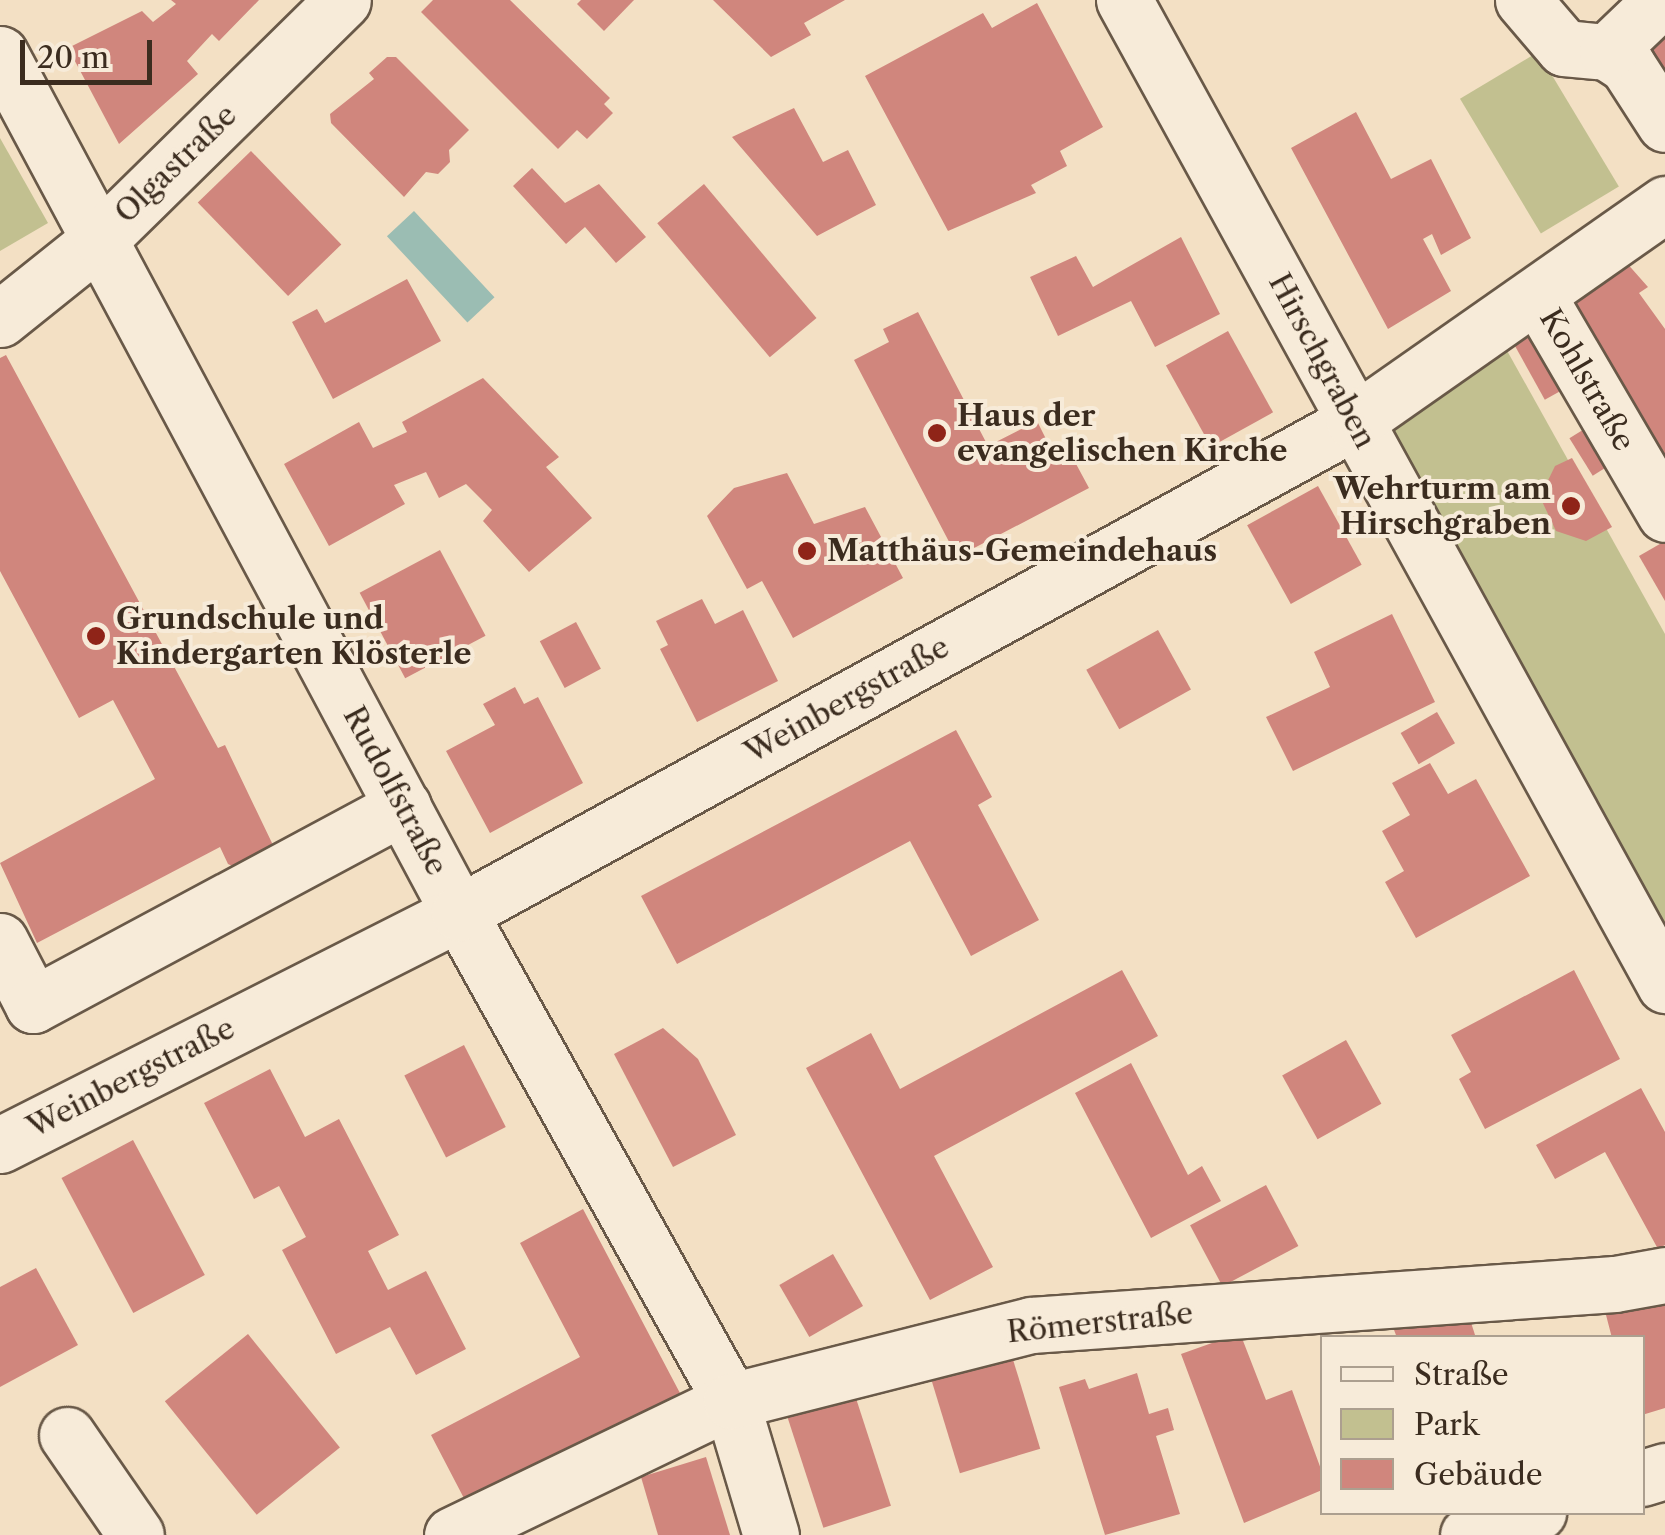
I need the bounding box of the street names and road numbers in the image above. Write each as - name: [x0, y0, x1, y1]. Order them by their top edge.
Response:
- street label: Olgastraße: [108, 97, 244, 231]
- street label: Hirschgraben: [1261, 267, 1383, 455]
- street label: Kohlstraße: [1532, 303, 1642, 457]
- street label: Weinbergstraße: [739, 629, 955, 771]
- street label: Rudolfstraße: [335, 700, 455, 882]
- street label: Weinbergstraße: [21, 1010, 241, 1146]
- street label: Römerstraße: [1005, 1295, 1195, 1351]

